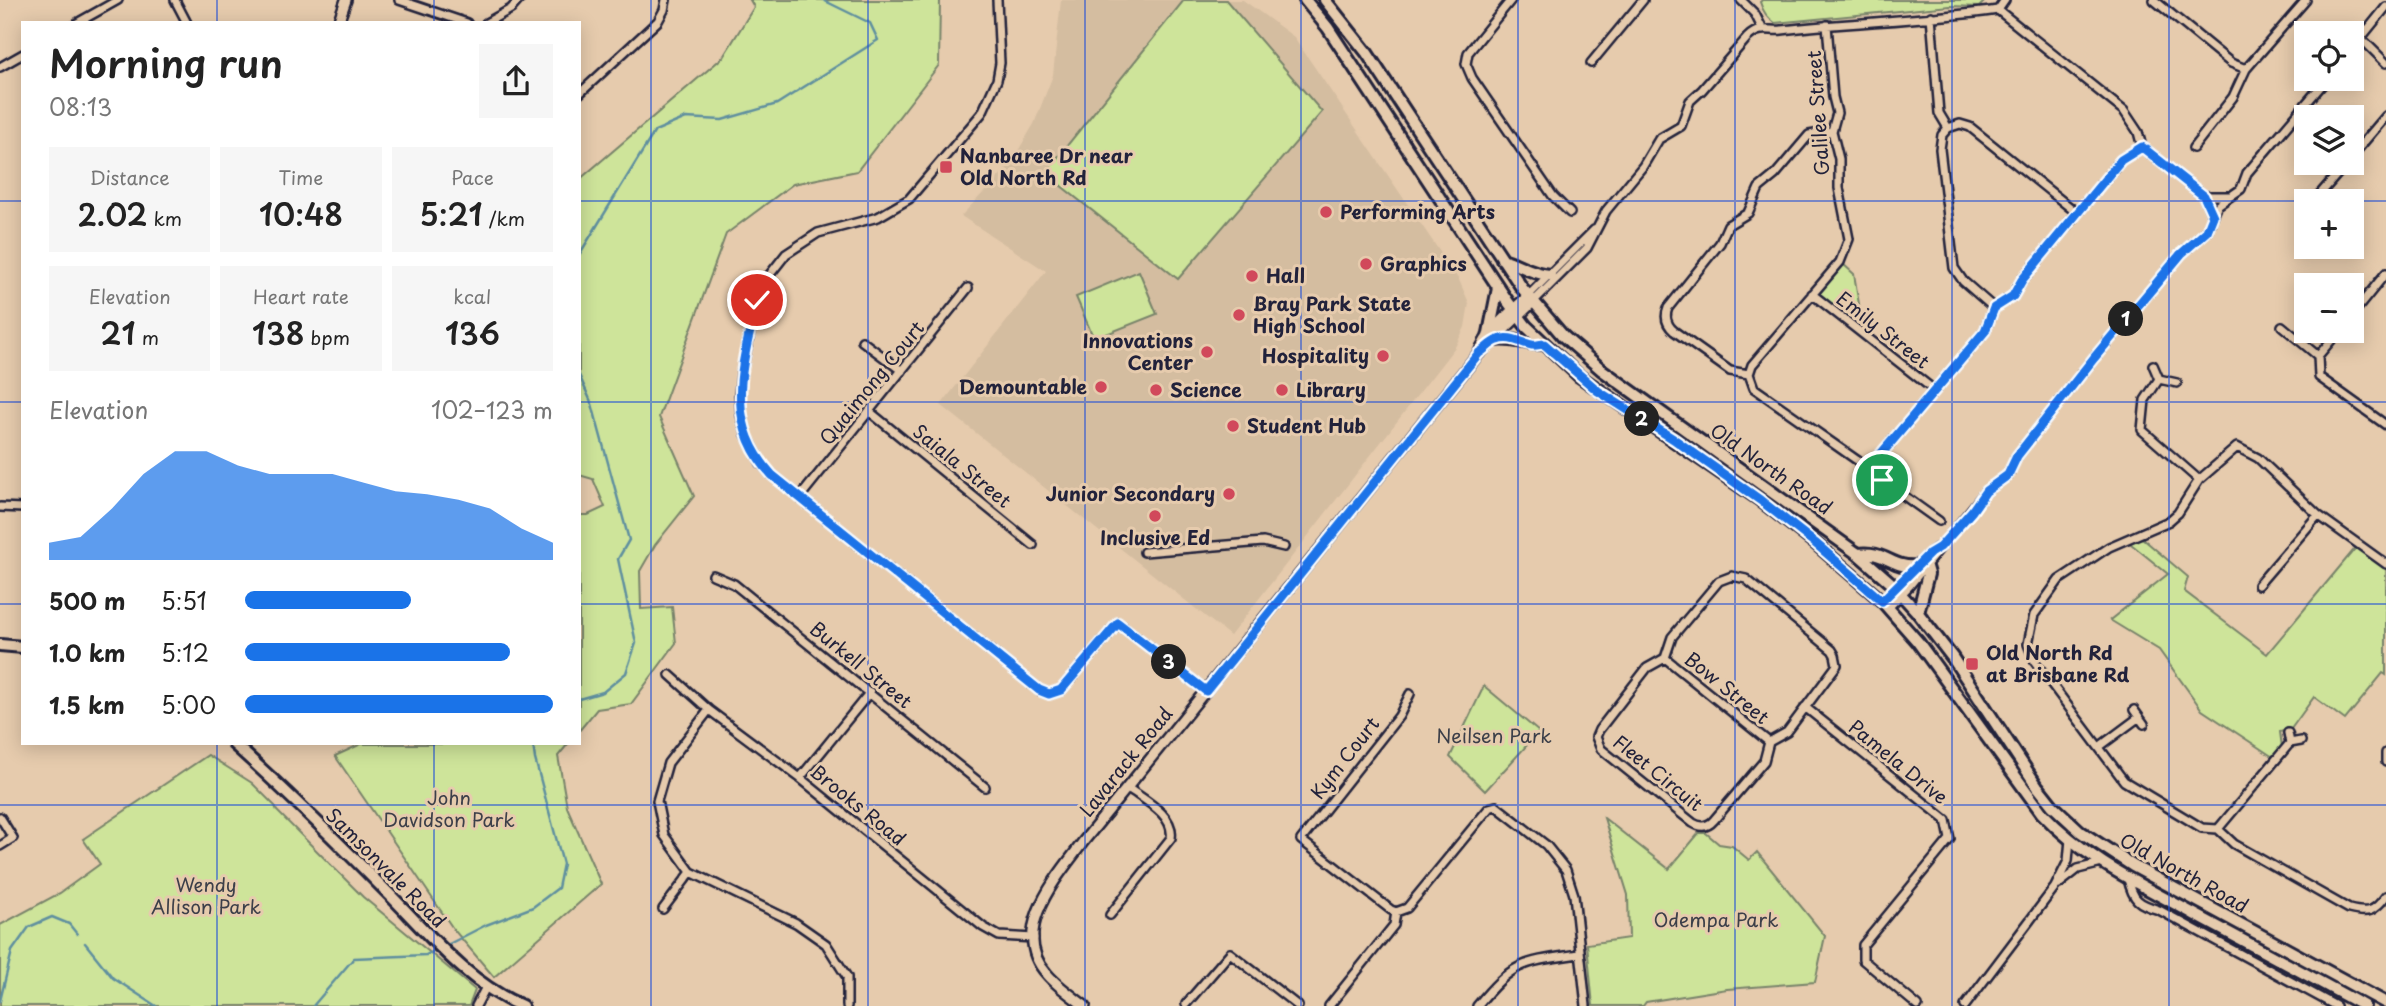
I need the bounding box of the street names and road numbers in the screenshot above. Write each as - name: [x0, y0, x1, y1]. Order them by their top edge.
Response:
- street label: Galilee Street: [1799, 49, 1835, 177]
- street label: Emily Street: [1831, 284, 1936, 375]
- street label: Quaimong Court: [812, 314, 930, 450]
- street label: Old North Road: [1705, 416, 1838, 521]
- street label: Saiala Street: [907, 417, 1018, 514]
- street label: Burkell Street: [805, 614, 919, 714]
- street label: Bow Street: [1679, 644, 1776, 730]
- street label: Lavarack Road: [1072, 700, 1178, 822]
- street label: Kym Court: [1303, 710, 1385, 804]
- street label: Pamela Drive: [1843, 712, 1954, 810]
- street label: Fleet Circuit: [1608, 727, 1710, 817]
- street label: Brooks Road: [805, 757, 912, 852]
- street label: Samsonvale Road: [320, 801, 453, 934]
- street label: Old North Road: [2115, 825, 2254, 919]

